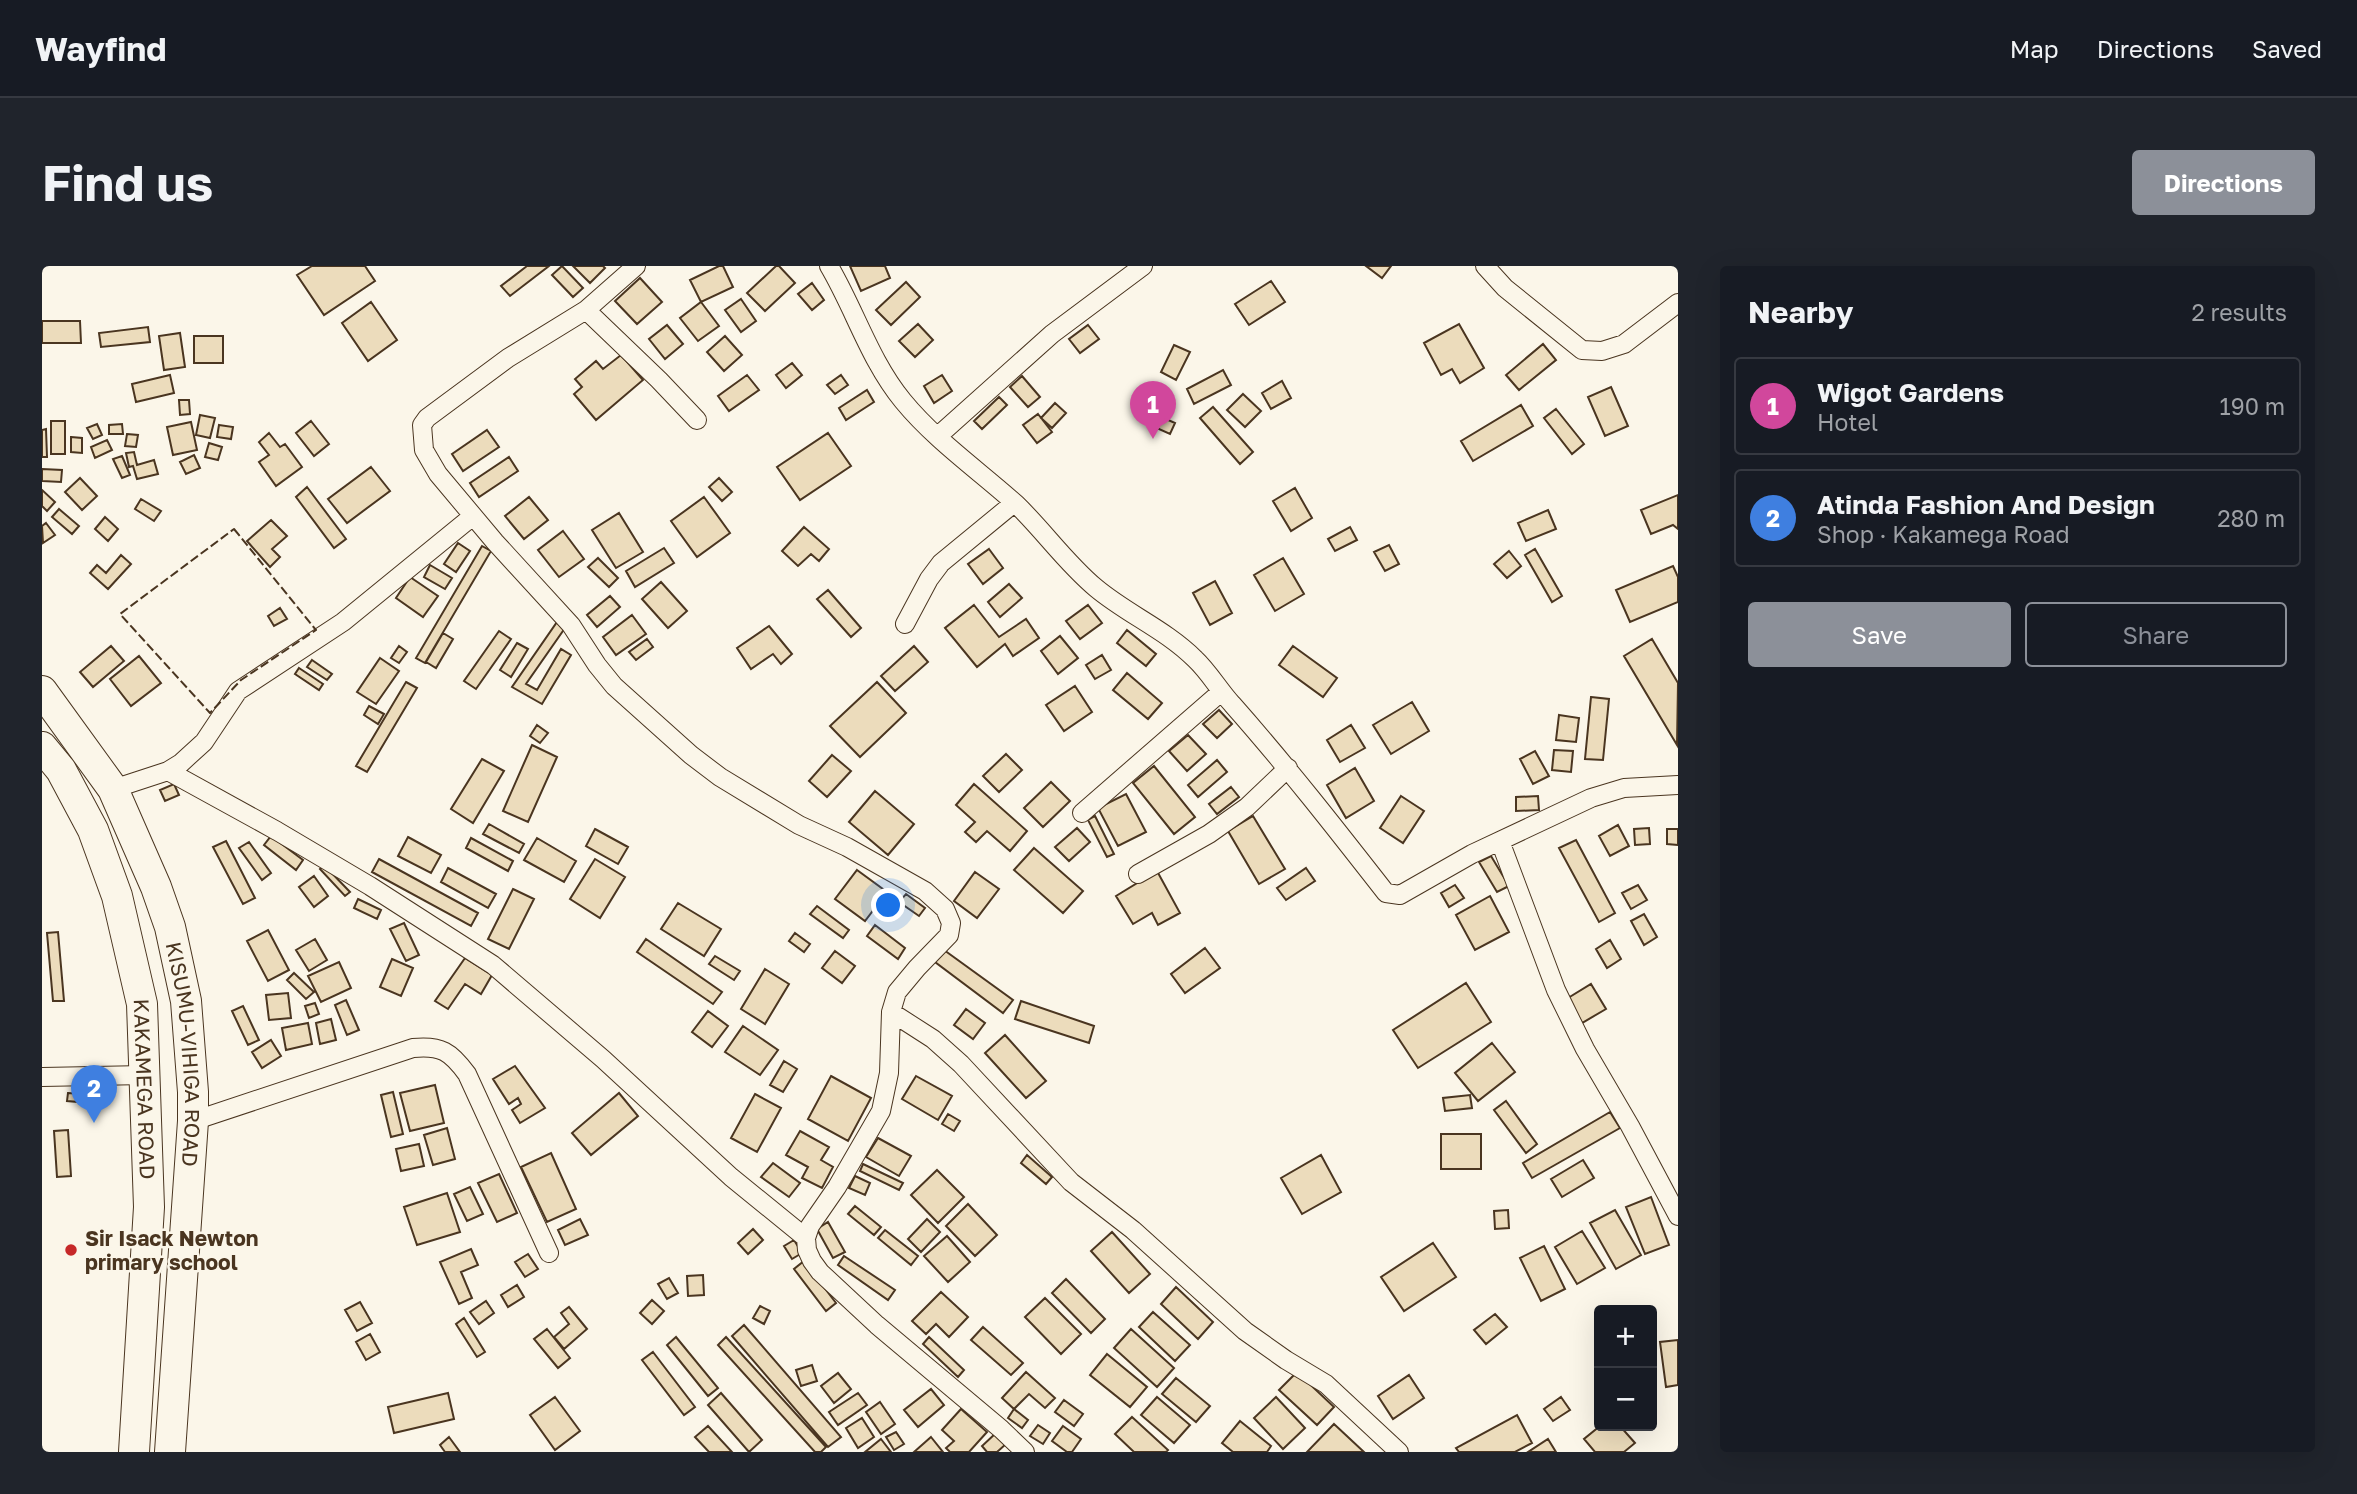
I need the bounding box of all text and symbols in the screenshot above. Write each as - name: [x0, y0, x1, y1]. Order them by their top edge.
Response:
- text: Wayfind: [35, 29, 166, 68]
- text: Map: [2010, 34, 2059, 63]
- text: Directions: [2097, 34, 2214, 63]
- text: Saved: [2252, 34, 2322, 63]
- button: Directions: [2132, 150, 2315, 215]
- text: Find us: [42, 153, 213, 212]
- text: Nearby: [1748, 294, 1853, 330]
- text: 2 results: [2191, 298, 2287, 326]
- text: Wigot Gardens: [1817, 377, 2004, 408]
- pin: 1: [1130, 381, 1176, 439]
- text: 1: [1767, 392, 1779, 420]
- text: 190 m: [2220, 392, 2285, 420]
- text: Hotel: [1817, 408, 1878, 436]
- text: Atinda Fashion And Design: [1817, 489, 2155, 520]
- text: 2: [1766, 504, 1780, 532]
- text: 280 m: [2217, 504, 2285, 532]
- text: Shop · Kakamega Road: [1817, 520, 2070, 548]
- button: Save: [1748, 602, 2011, 667]
- button: Share: [2025, 602, 2287, 667]
- your location: [871, 888, 905, 922]
- street label: KISUMU-VIHIGA ROAD: [161, 939, 206, 1168]
- street label: KAKAMEGA ROAD: [129, 998, 161, 1180]
- pin: 2: [71, 1065, 117, 1123]
- place label: Sir Isack Newton primary school: [85, 1225, 259, 1275]
- marker: Sir Isack Newton primary school: [63, 1242, 79, 1258]
- map controls: [1594, 1305, 1657, 1431]
- button: +: [1594, 1305, 1657, 1368]
- button: −: [1594, 1368, 1657, 1431]

